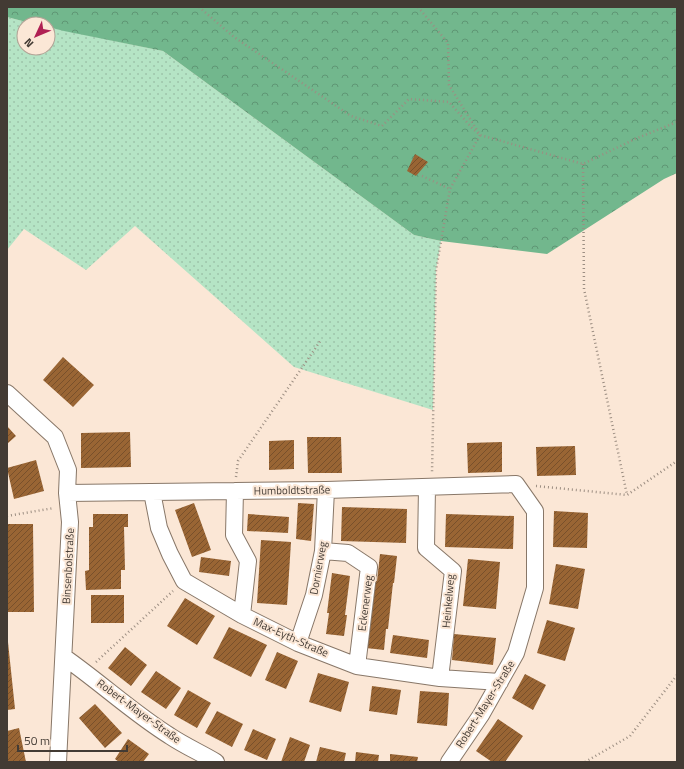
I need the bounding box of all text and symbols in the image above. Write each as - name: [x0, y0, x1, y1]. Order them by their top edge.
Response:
- north arrow: [16, 16, 56, 56]
- text: N: [20, 35, 37, 51]
- street label: Humboldtstraße: [254, 481, 331, 499]
- street label: Binsenbolstraße: [58, 527, 78, 604]
- street label: Dornierweg: [305, 540, 331, 596]
- street label: Heinkelweg: [438, 573, 458, 629]
- street label: Eckenerweg: [354, 574, 376, 632]
- street label: Max-Eyth-Straße: [251, 613, 332, 661]
- street label: Robert-Mayer-Straße: [452, 657, 519, 751]
- street label: Robert-Mayer-Straße: [94, 675, 185, 747]
- scale bar: [18, 727, 127, 753]
- text: 50 m: [24, 731, 50, 750]

